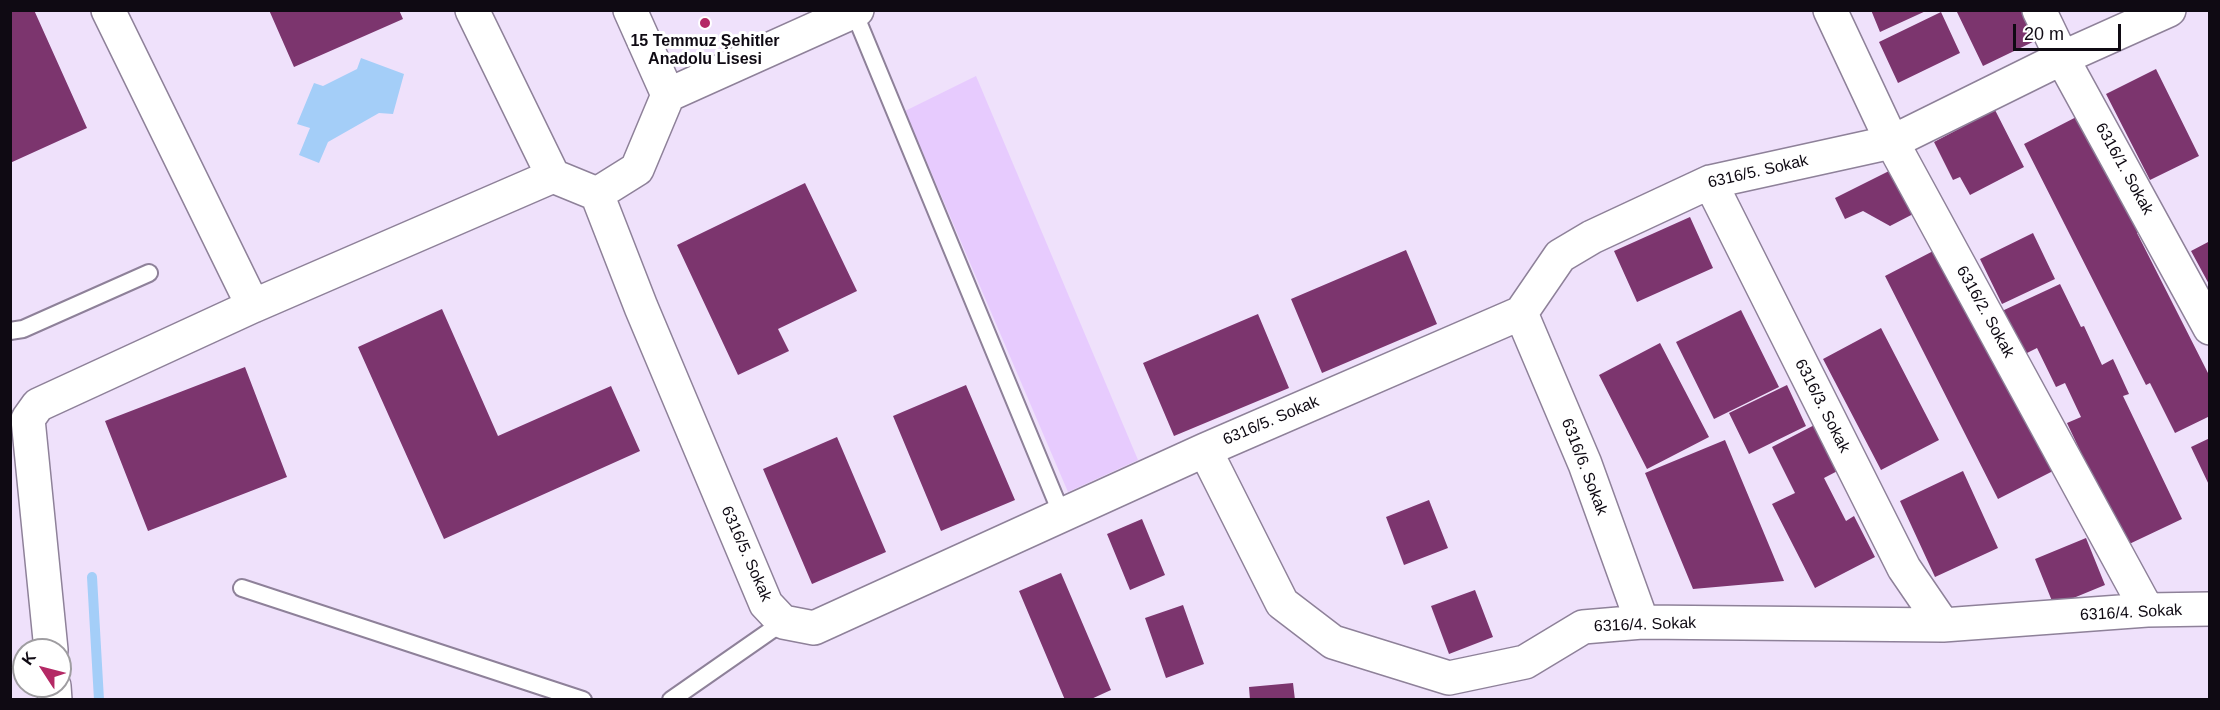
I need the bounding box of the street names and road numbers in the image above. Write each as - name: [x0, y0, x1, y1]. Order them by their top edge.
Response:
- street label: 6316/1. Sokak: [2091, 120, 2157, 218]
- street label: 6316/5. Sokak: [1706, 151, 1810, 193]
- street label: 6316/2. Sokak: [1952, 263, 2018, 361]
- street label: 6316/3. Sokak: [1790, 356, 1854, 456]
- street label: 6316/5. Sokak: [1220, 392, 1322, 450]
- street label: 6316/6. Sokak: [1557, 416, 1611, 518]
- street label: 6316/5. Sokak: [716, 503, 776, 605]
- street label: 6316/4. Sokak: [2079, 601, 2183, 625]
- street label: 6316/4. Sokak: [1594, 614, 1696, 636]

